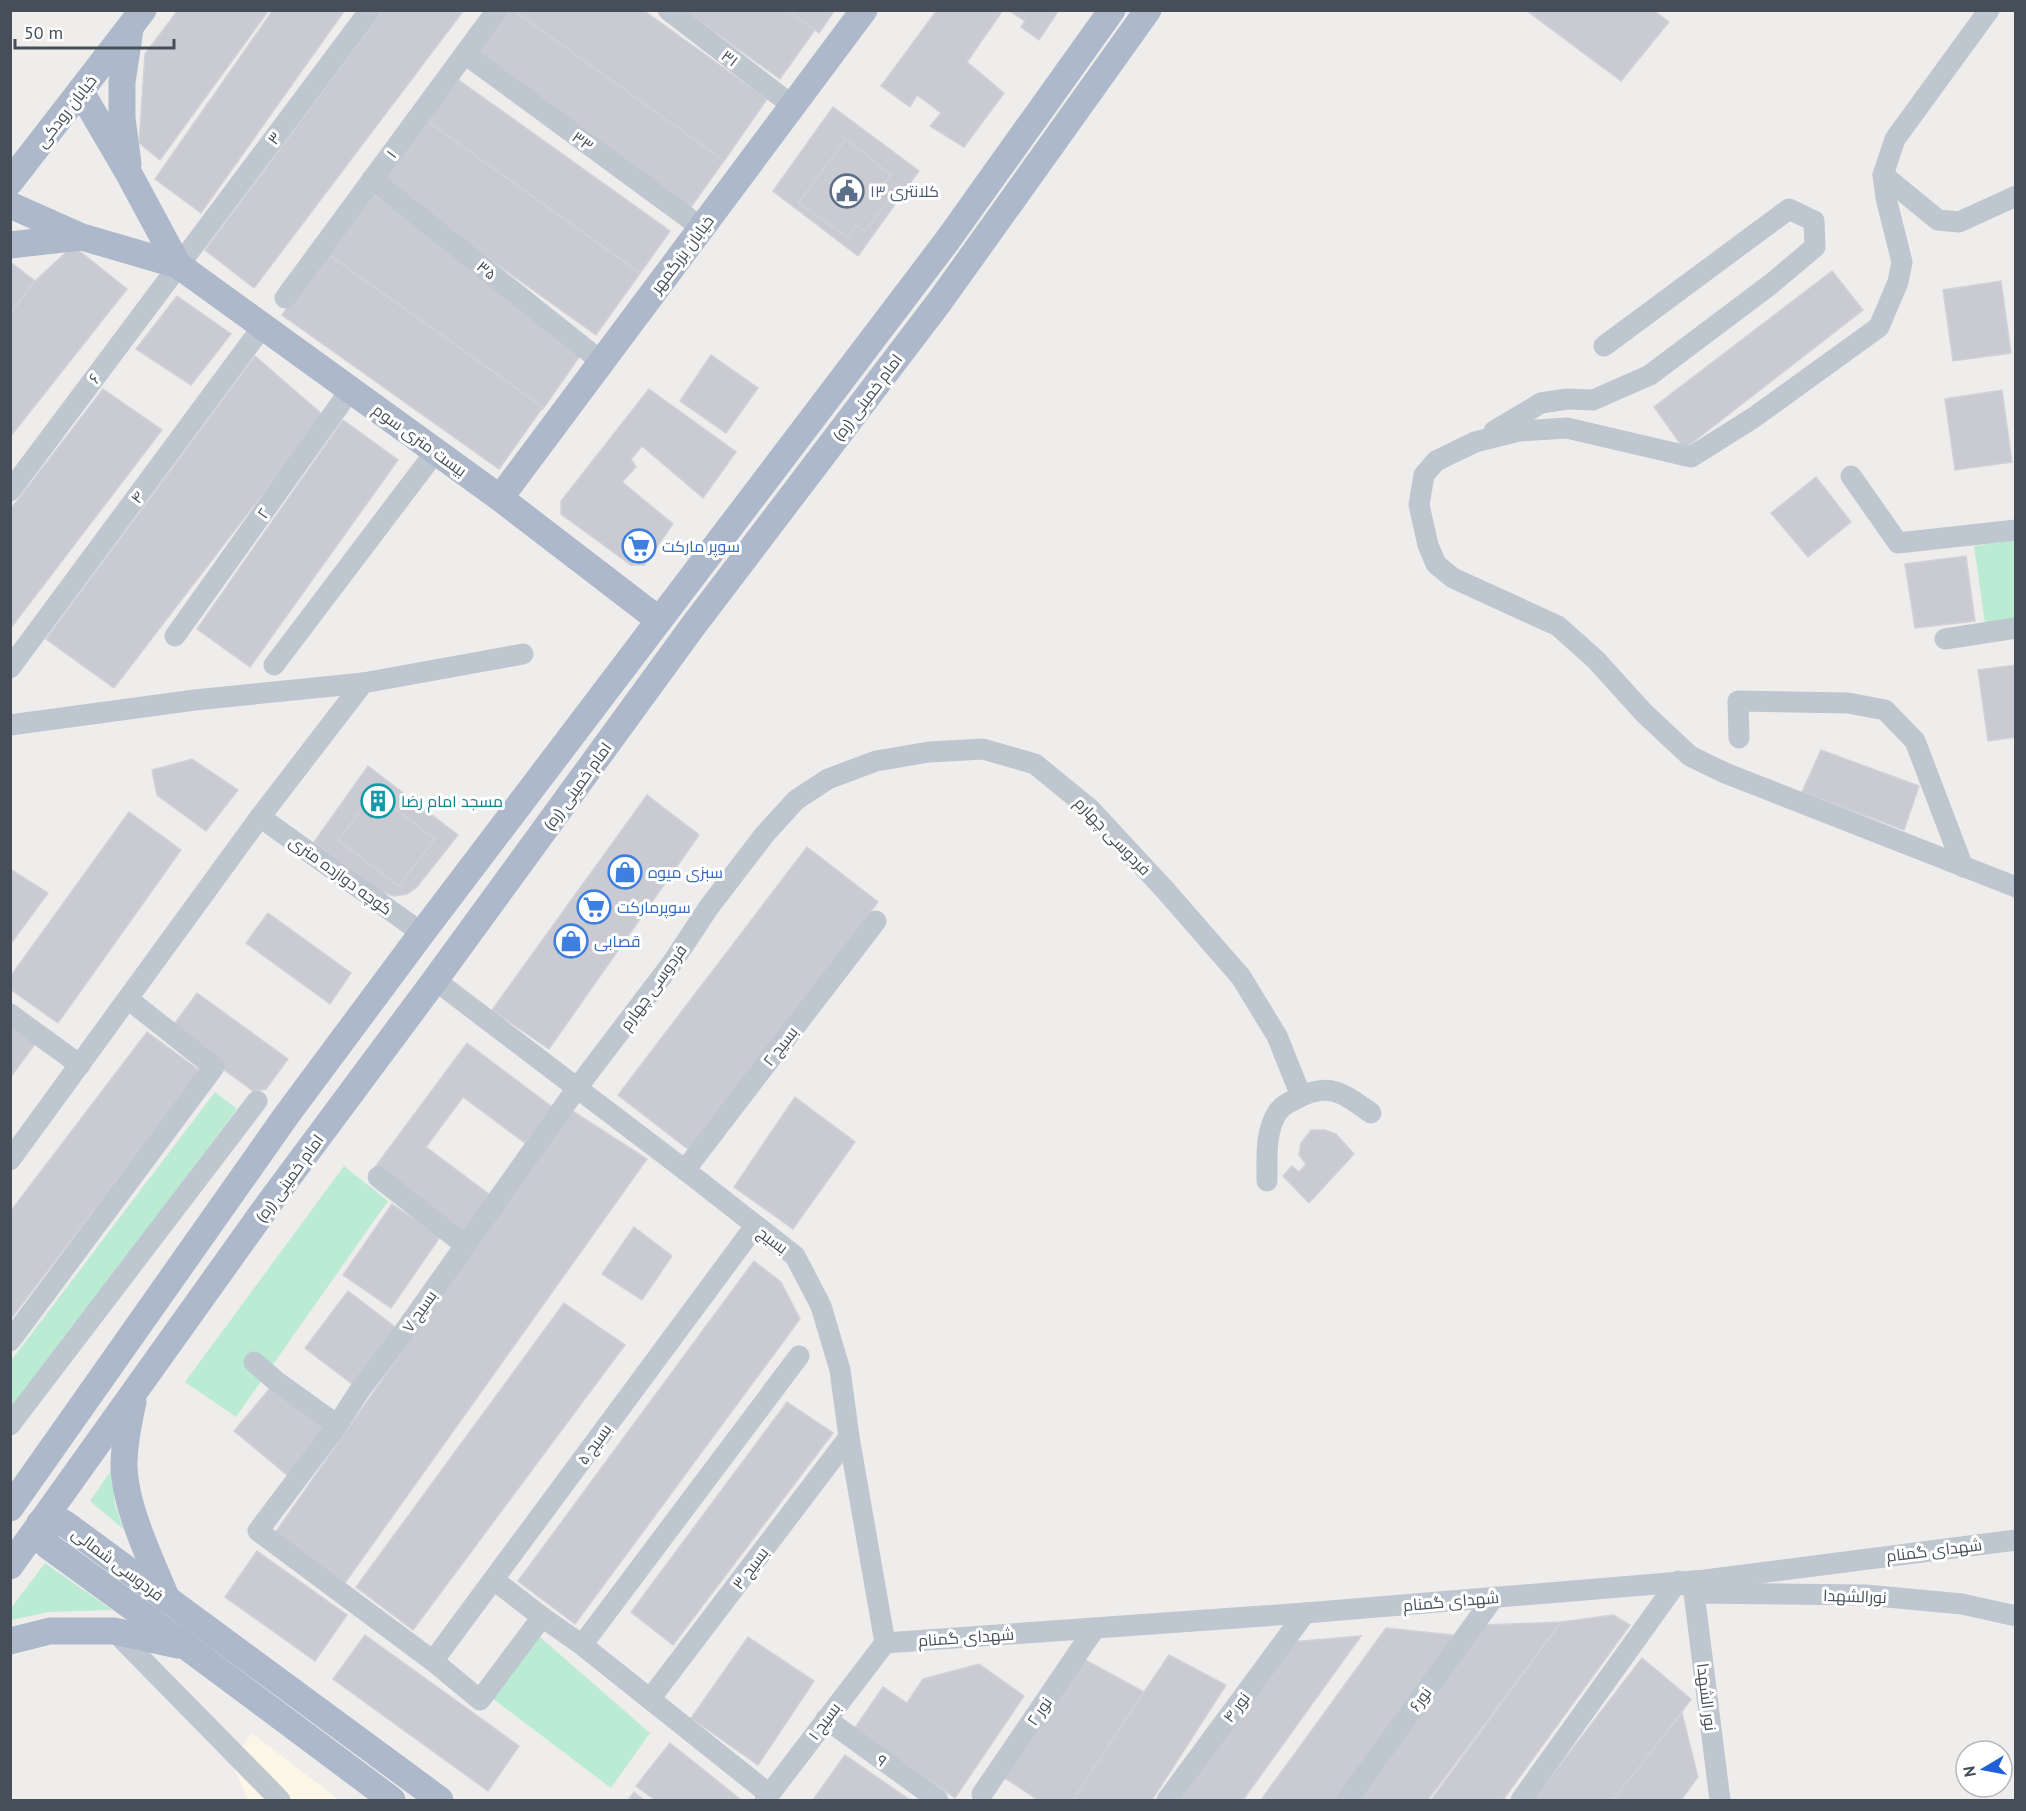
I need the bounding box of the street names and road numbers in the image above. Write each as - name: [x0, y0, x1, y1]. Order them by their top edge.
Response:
- street label: ۳۱: [718, 45, 742, 71]
- street label: خیابان رودکی: [31, 71, 101, 152]
- street label: ۳۳: [568, 127, 598, 155]
- street label: ۳: [263, 128, 285, 148]
- street label: ۱: [382, 146, 400, 162]
- street label: خیابان بزرگمهر: [646, 211, 719, 298]
- street label: ۳۵: [473, 256, 501, 284]
- street label: امام خمینی (ره): [828, 350, 908, 446]
- street label: ۶: [84, 369, 104, 387]
- street label: بیست متری سوم: [368, 399, 471, 482]
- street label: ۴: [126, 487, 148, 507]
- street label: ۲: [252, 504, 274, 522]
- street label: امام خمینی (ره): [538, 738, 617, 835]
- street label: فردوسی چهارم: [1069, 793, 1155, 881]
- street label: کوچه دوازده متری: [285, 831, 396, 921]
- street label: فردوسی چهارم: [615, 940, 692, 1035]
- street label: بسیج ۲: [758, 1022, 803, 1071]
- street label: امام خمینی (ره): [250, 1130, 329, 1227]
- street label: بسیج: [753, 1222, 792, 1259]
- street label: بسیج ۷: [397, 1286, 442, 1337]
- street label: بسیج ۵: [572, 1420, 617, 1470]
- street label: فردوسی شمالی: [67, 1523, 168, 1606]
- street label: شهدای گمنام: [1885, 1534, 1983, 1568]
- street label: بسیج ۳: [728, 1543, 774, 1594]
- street label: نورالشهدا: [1823, 1585, 1887, 1608]
- street label: شهدای گمنام: [1402, 1587, 1500, 1617]
- street label: شهدای گمنام: [917, 1624, 1015, 1652]
- street label: نور الشهدا: [1692, 1662, 1721, 1732]
- street label: نور۶: [1404, 1683, 1436, 1715]
- street label: نور ۴: [1218, 1688, 1254, 1726]
- street label: نور ۲: [1022, 1693, 1056, 1729]
- street label: بسیج ۱: [803, 1698, 846, 1745]
- street label: ۹: [873, 1749, 891, 1771]

